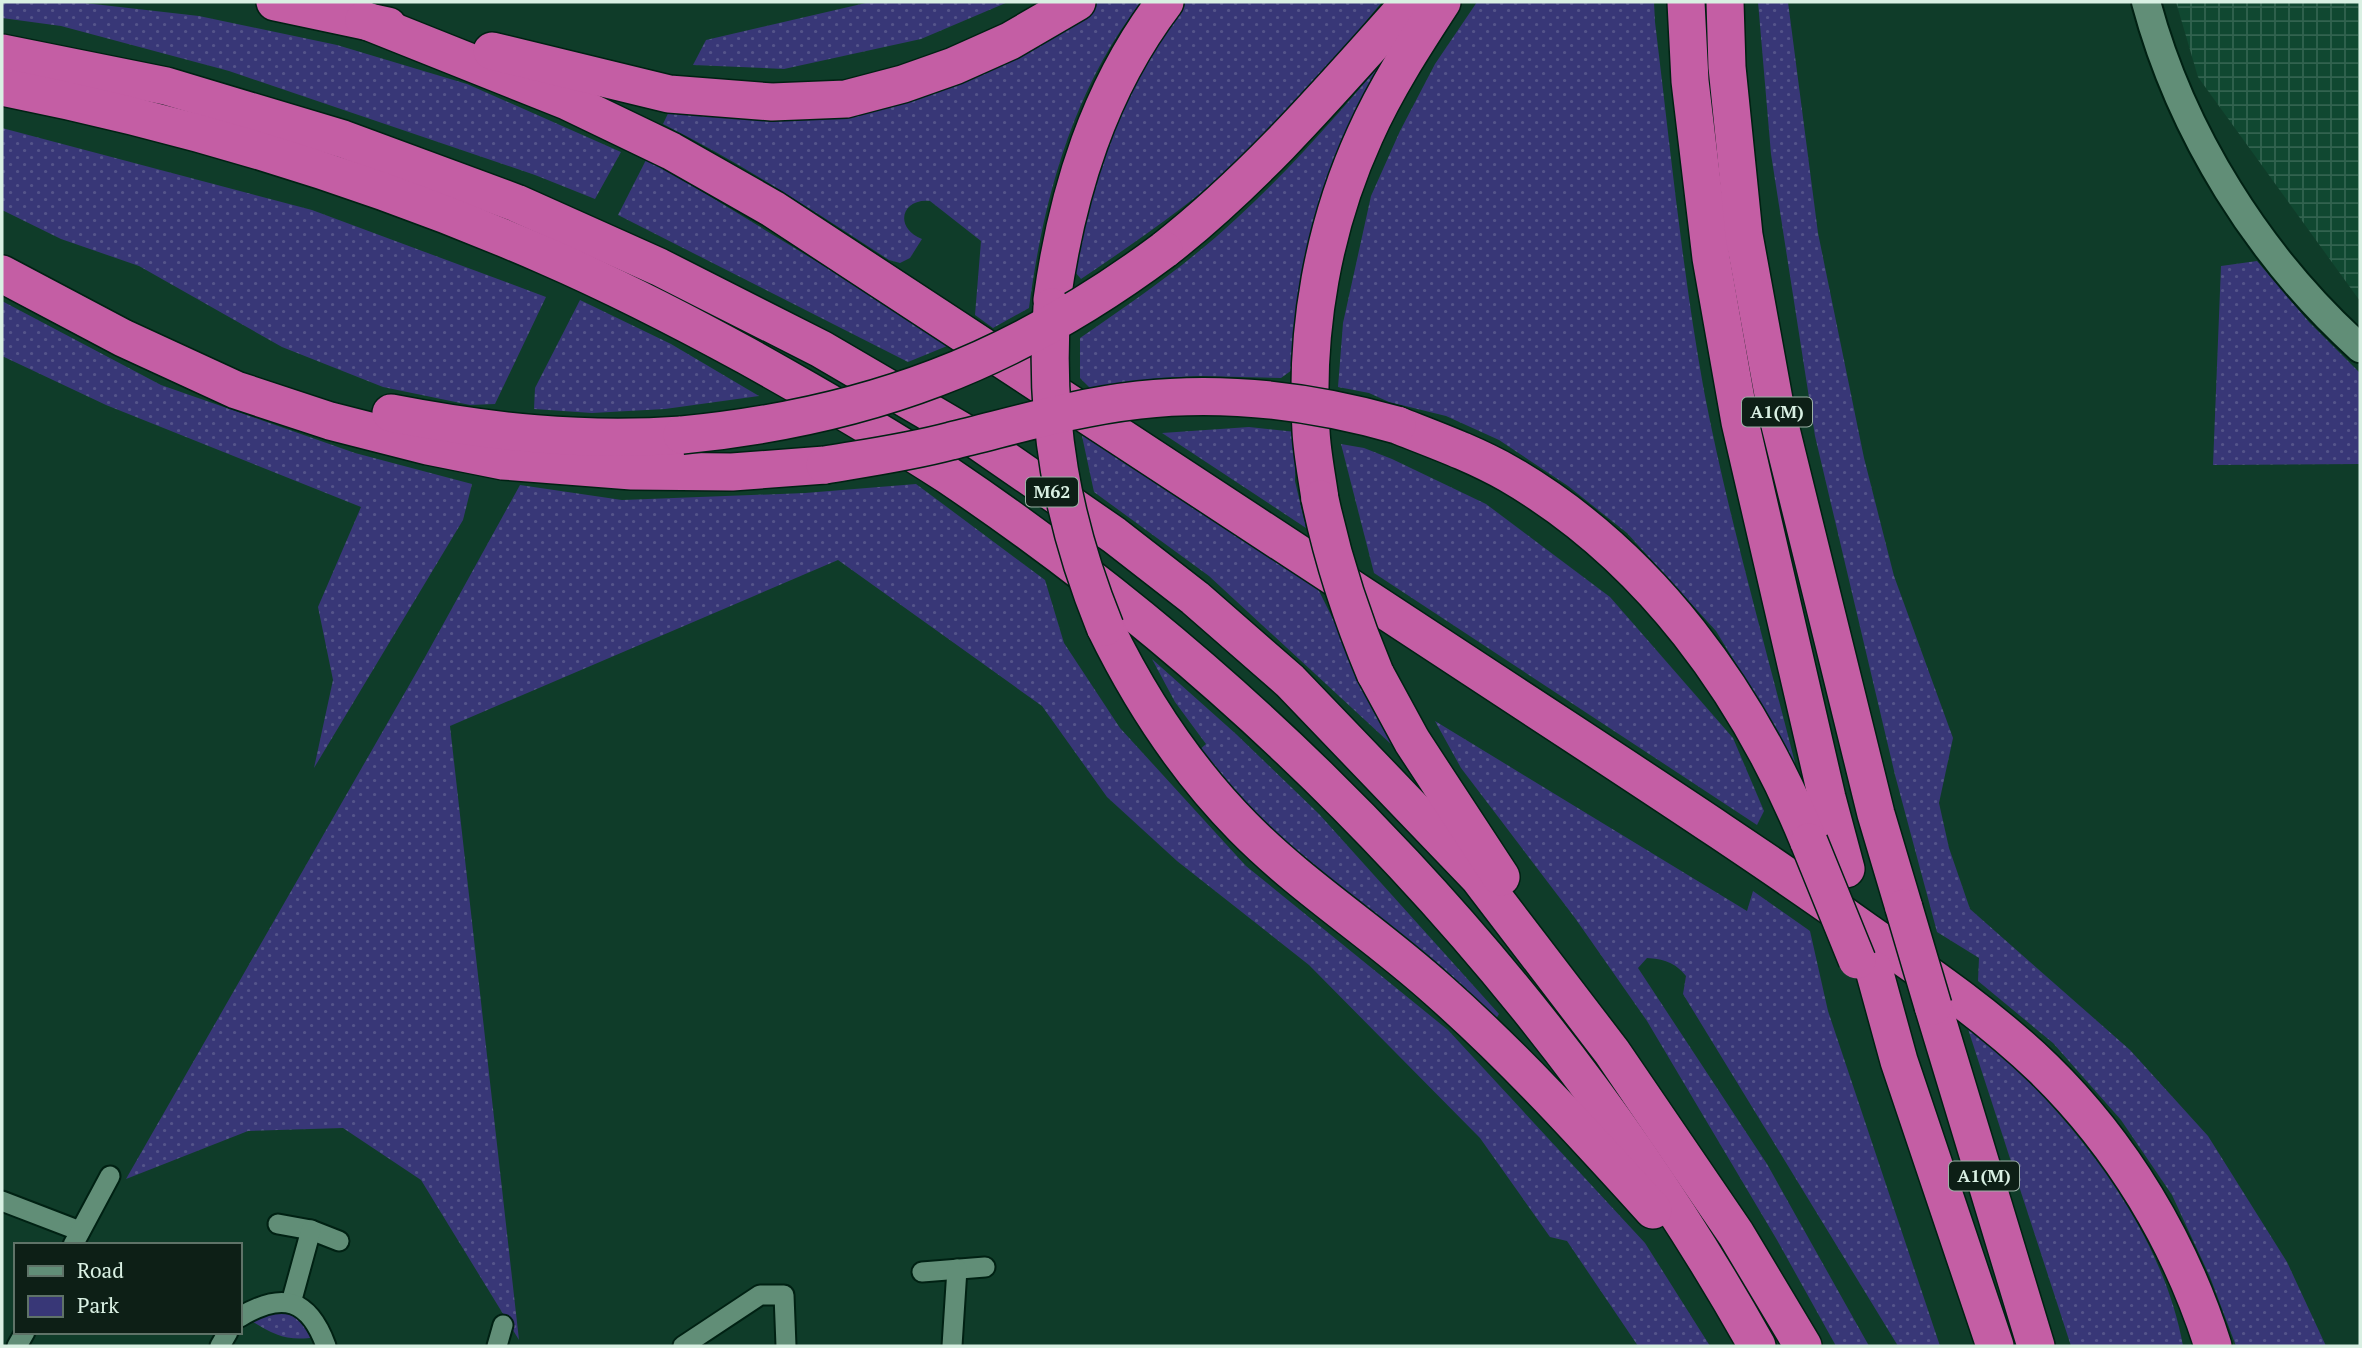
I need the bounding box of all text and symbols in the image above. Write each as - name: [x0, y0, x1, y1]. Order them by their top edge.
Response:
- road number: A1(M): [1742, 398, 1812, 426]
- road number: M62: [1026, 478, 1078, 506]
- road number: A1(M): [1949, 1162, 2019, 1190]
- legend: [14, 1243, 242, 1334]
- text: Road: [77, 1256, 124, 1284]
- text: Park: [77, 1291, 119, 1319]

